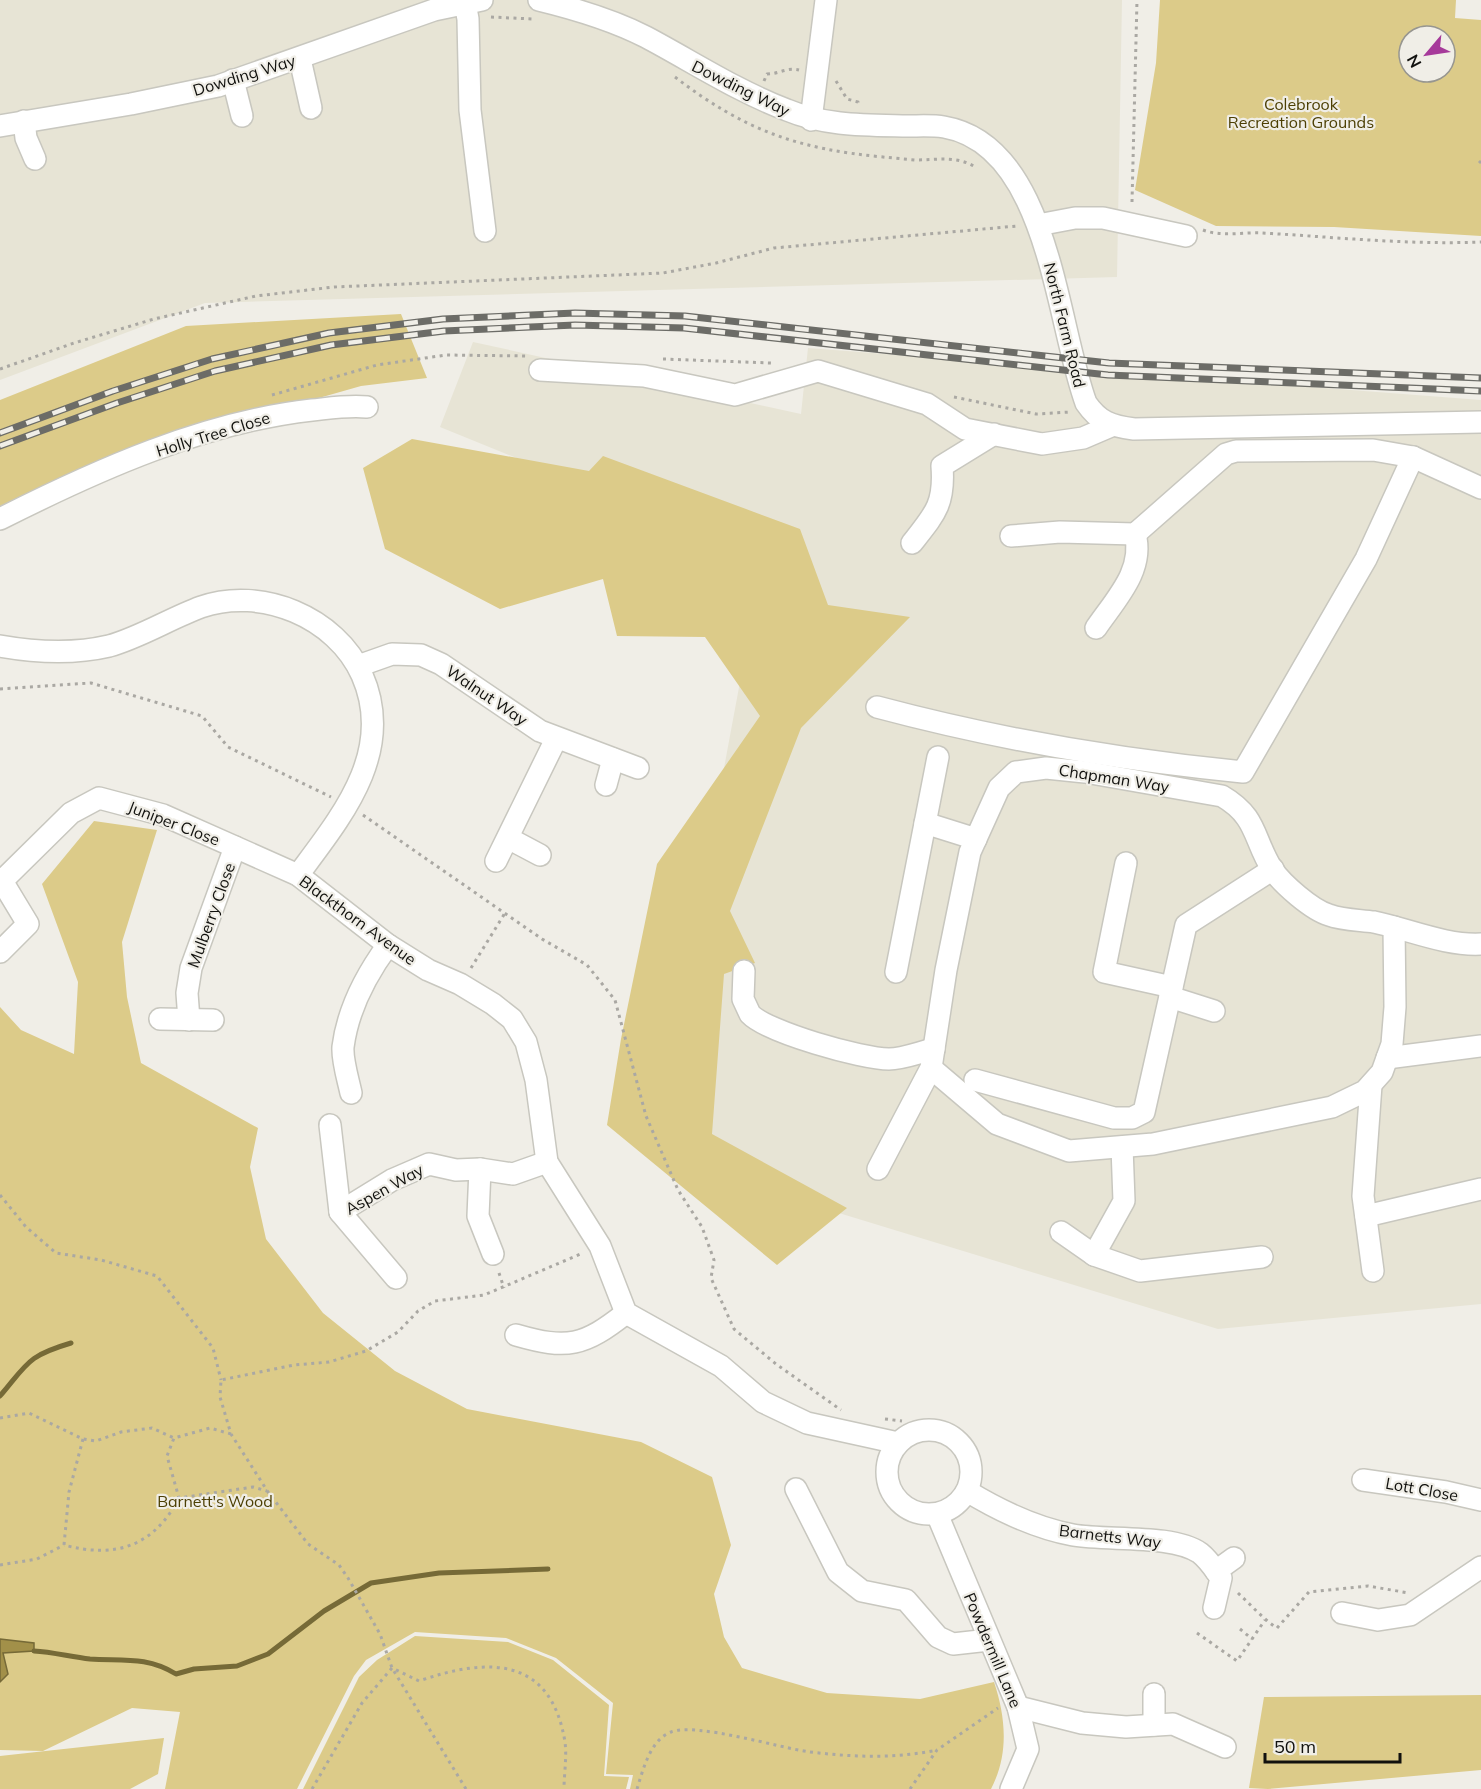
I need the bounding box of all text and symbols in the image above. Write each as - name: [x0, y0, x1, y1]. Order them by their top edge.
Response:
- north arrow: [1397, 24, 1457, 84]
- street label: Dowding Way: [190, 50, 298, 100]
- text: N: [1402, 51, 1426, 71]
- street label: Dowding Way: [689, 56, 794, 120]
- park label: Colebrook Recreation Grounds: [1228, 94, 1374, 132]
- street label: North Farm Road: [1040, 260, 1090, 390]
- street label: Holly Tree Close: [154, 407, 272, 461]
- street label: Walnut Way: [443, 661, 532, 730]
- street label: Chapman Way: [1057, 759, 1171, 797]
- street label: Juniper Close: [125, 796, 223, 850]
- street label: Mulberry Close: [183, 860, 239, 970]
- street label: Blackthorn Avenue: [296, 871, 420, 969]
- street label: Aspen Way: [341, 1159, 427, 1219]
- street label: Lott Close: [1384, 1473, 1460, 1505]
- park label: Barnett's Wood: [157, 1491, 273, 1511]
- street label: Barnetts Way: [1058, 1520, 1163, 1552]
- street label: Powdermill Lane: [960, 1589, 1026, 1711]
- scale bar: [1265, 1726, 1400, 1764]
- text: 50 m: [1274, 1735, 1316, 1758]

